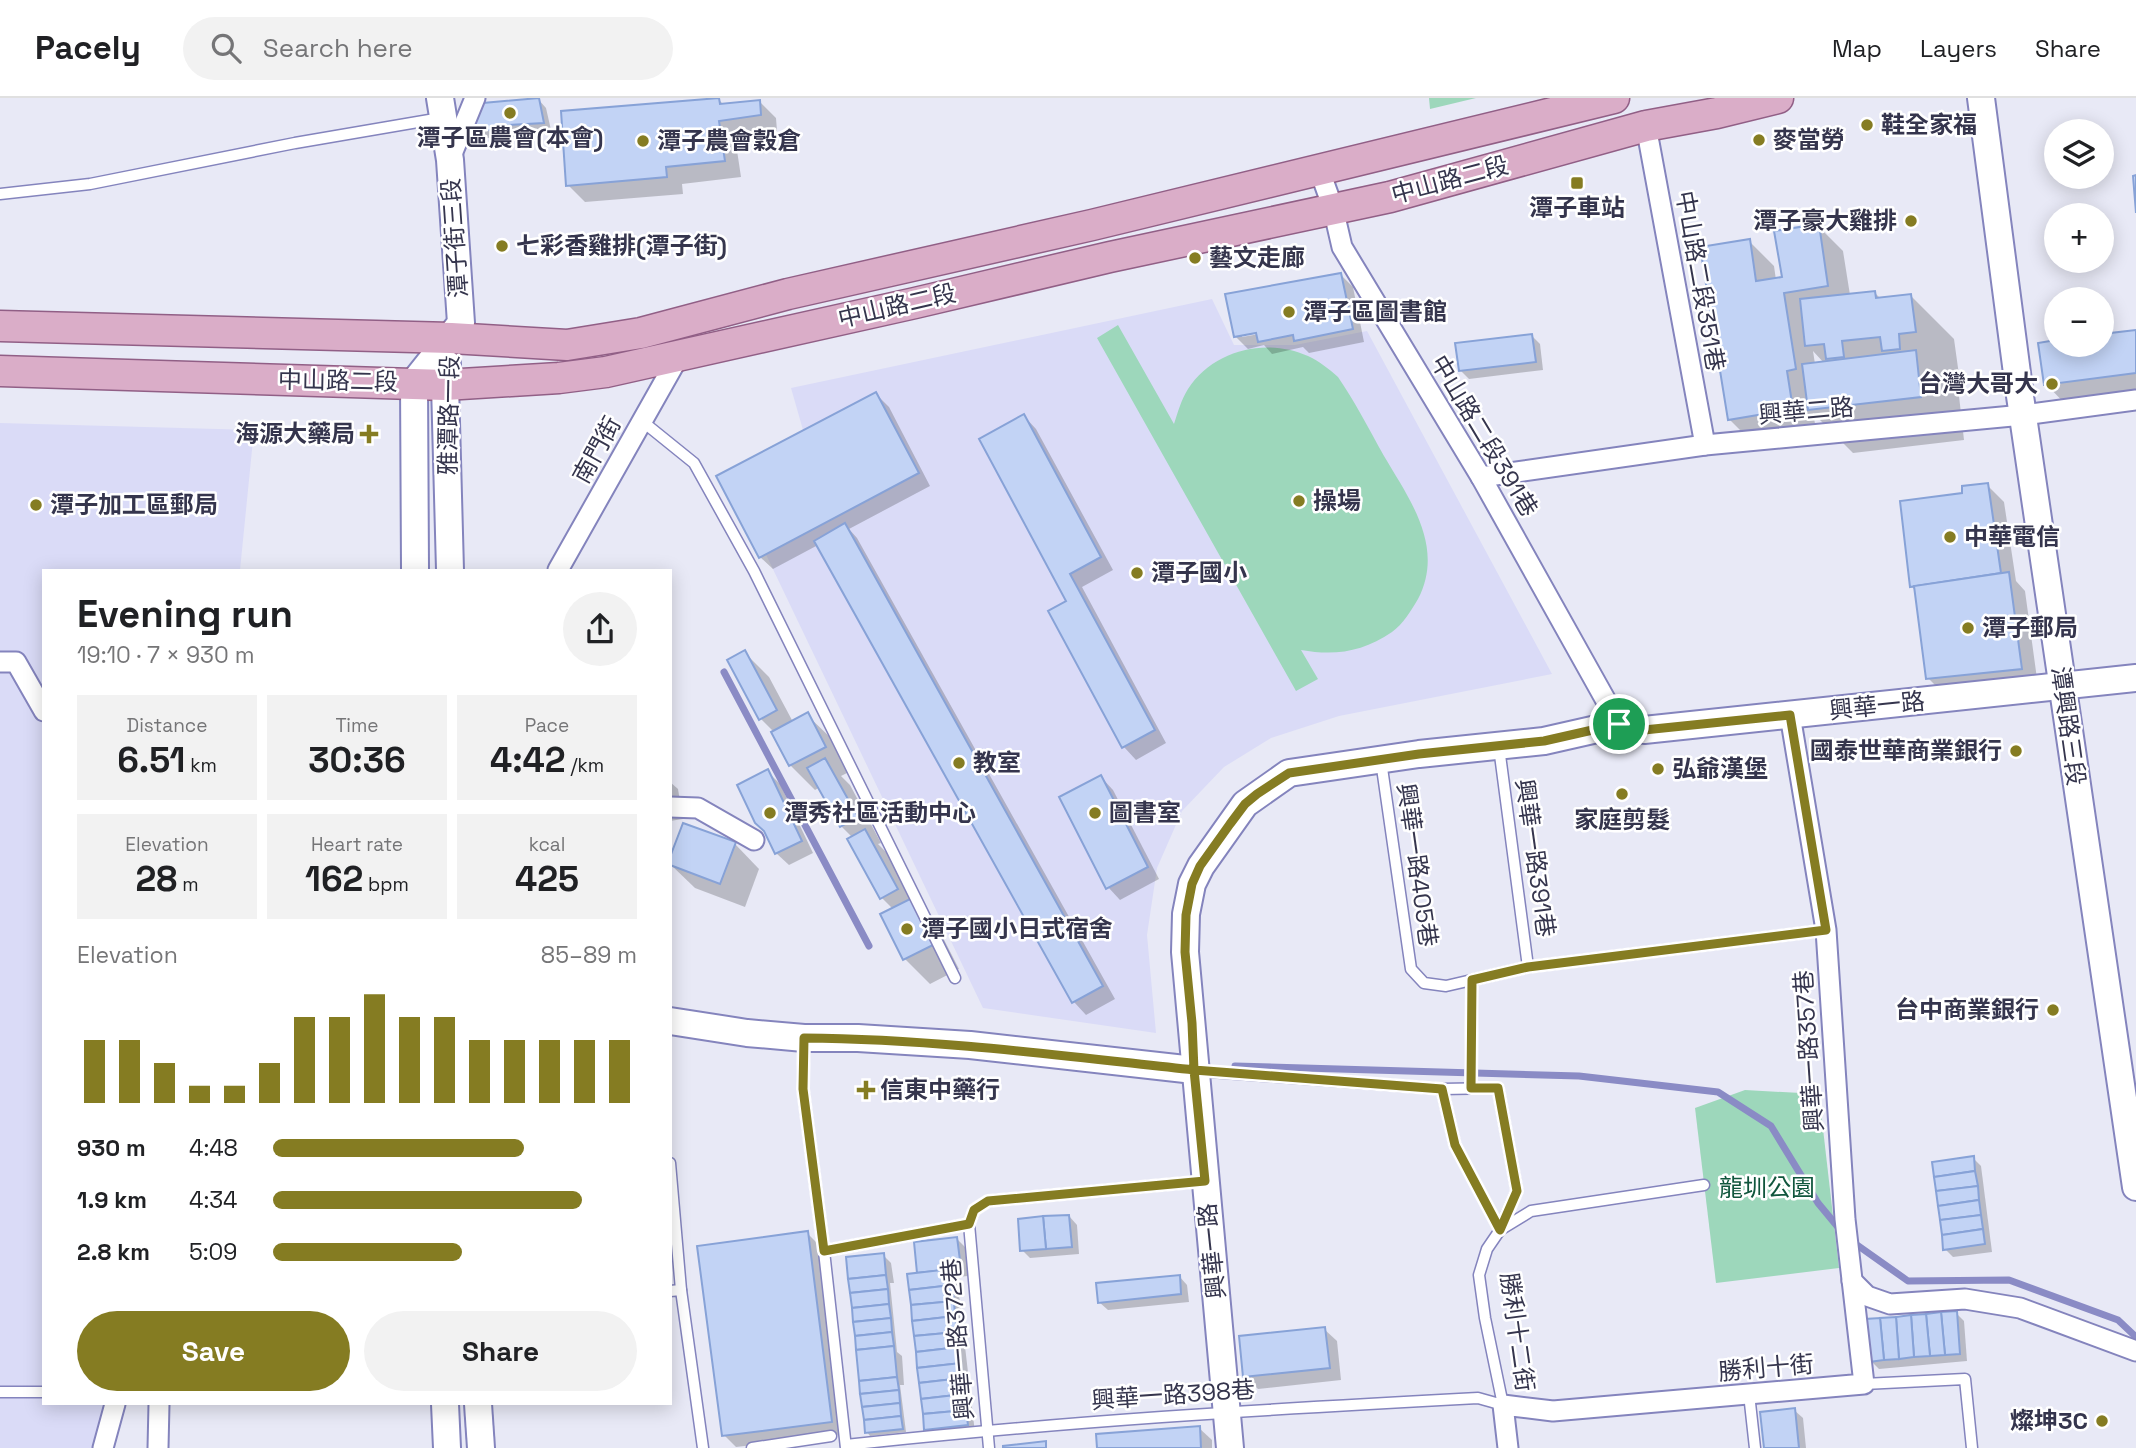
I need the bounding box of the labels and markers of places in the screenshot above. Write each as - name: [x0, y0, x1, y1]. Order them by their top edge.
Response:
- marker: 潭子區農會(本會): [502, 105, 518, 121]
- place label: 鞋全家福: [1881, 109, 1977, 140]
- marker: 鞋全家福: [1859, 117, 1875, 133]
- place label: 潭子區農會(本會): [417, 122, 603, 153]
- place label: 麥當勞: [1773, 124, 1845, 155]
- place label: 潭子農會穀倉: [657, 125, 801, 156]
- marker: 麥當勞: [1751, 132, 1767, 148]
- marker: 潭子農會穀倉: [635, 133, 651, 149]
- marker: 潭子車站: [1569, 175, 1585, 191]
- place label: 潭子車站: [1529, 192, 1625, 223]
- place label: 潭子豪大雞排: [1753, 205, 1897, 236]
- marker: 潭子豪大雞排: [1903, 213, 1919, 229]
- place label: 七彩香雞排(潭子街): [516, 230, 727, 261]
- marker: 七彩香雞排(潭子街): [494, 238, 510, 254]
- place label: 藝文走廊: [1209, 242, 1305, 273]
- marker: 藝文走廊: [1187, 250, 1203, 266]
- place label: 潭子區圖書館: [1303, 296, 1447, 327]
- marker: 潭子區圖書館: [1281, 304, 1297, 320]
- place label: 台灣大哥大: [1918, 368, 2038, 399]
- marker: 台灣大哥大: [2044, 376, 2060, 392]
- place label: 海源大藥局: [235, 418, 355, 449]
- marker: 海源大藥局: [361, 426, 377, 442]
- place label: 操場: [1313, 485, 1361, 516]
- place label: 潭子加工區郵局: [50, 489, 218, 520]
- marker: 操場: [1291, 493, 1307, 509]
- marker: 潭子加工區郵局: [28, 497, 44, 513]
- place label: 中華電信: [1964, 521, 2060, 552]
- marker: 中華電信: [1942, 529, 1958, 545]
- place label: 潭子國小: [1151, 557, 1247, 588]
- marker: 潭子國小: [1129, 565, 1145, 581]
- place label: 潭子郵局: [1982, 612, 2078, 643]
- marker: 潭子郵局: [1960, 620, 1976, 636]
- pin: [1589, 694, 1649, 754]
- place label: 國泰世華商業銀行: [1810, 735, 2002, 766]
- marker: 國泰世華商業銀行: [2008, 743, 2024, 759]
- place label: 教室: [973, 747, 1021, 778]
- place label: 弘爺漢堡: [1672, 753, 1768, 784]
- marker: 教室: [951, 755, 967, 771]
- marker: 弘爺漢堡: [1650, 761, 1666, 777]
- marker: 家庭剪髮: [1614, 786, 1630, 802]
- place label: 潭秀社區活動中心: [784, 797, 976, 828]
- place label: 圖書室: [1109, 797, 1181, 828]
- place label: 家庭剪髮: [1574, 804, 1670, 835]
- marker: 潭秀社區活動中心: [762, 805, 778, 821]
- marker: 圖書室: [1087, 805, 1103, 821]
- place label: 潭子國小日式宿舍: [921, 913, 1113, 944]
- marker: 潭子國小日式宿舍: [899, 921, 915, 937]
- place label: 台中商業銀行: [1895, 994, 2039, 1025]
- marker: 台中商業銀行: [2045, 1002, 2061, 1018]
- place label: 信東中藥行: [880, 1074, 1000, 1105]
- marker: 信東中藥行: [858, 1082, 874, 1098]
- place label: 燦坤3C: [2010, 1405, 2088, 1436]
- marker: 燦坤3C: [2094, 1413, 2110, 1429]

